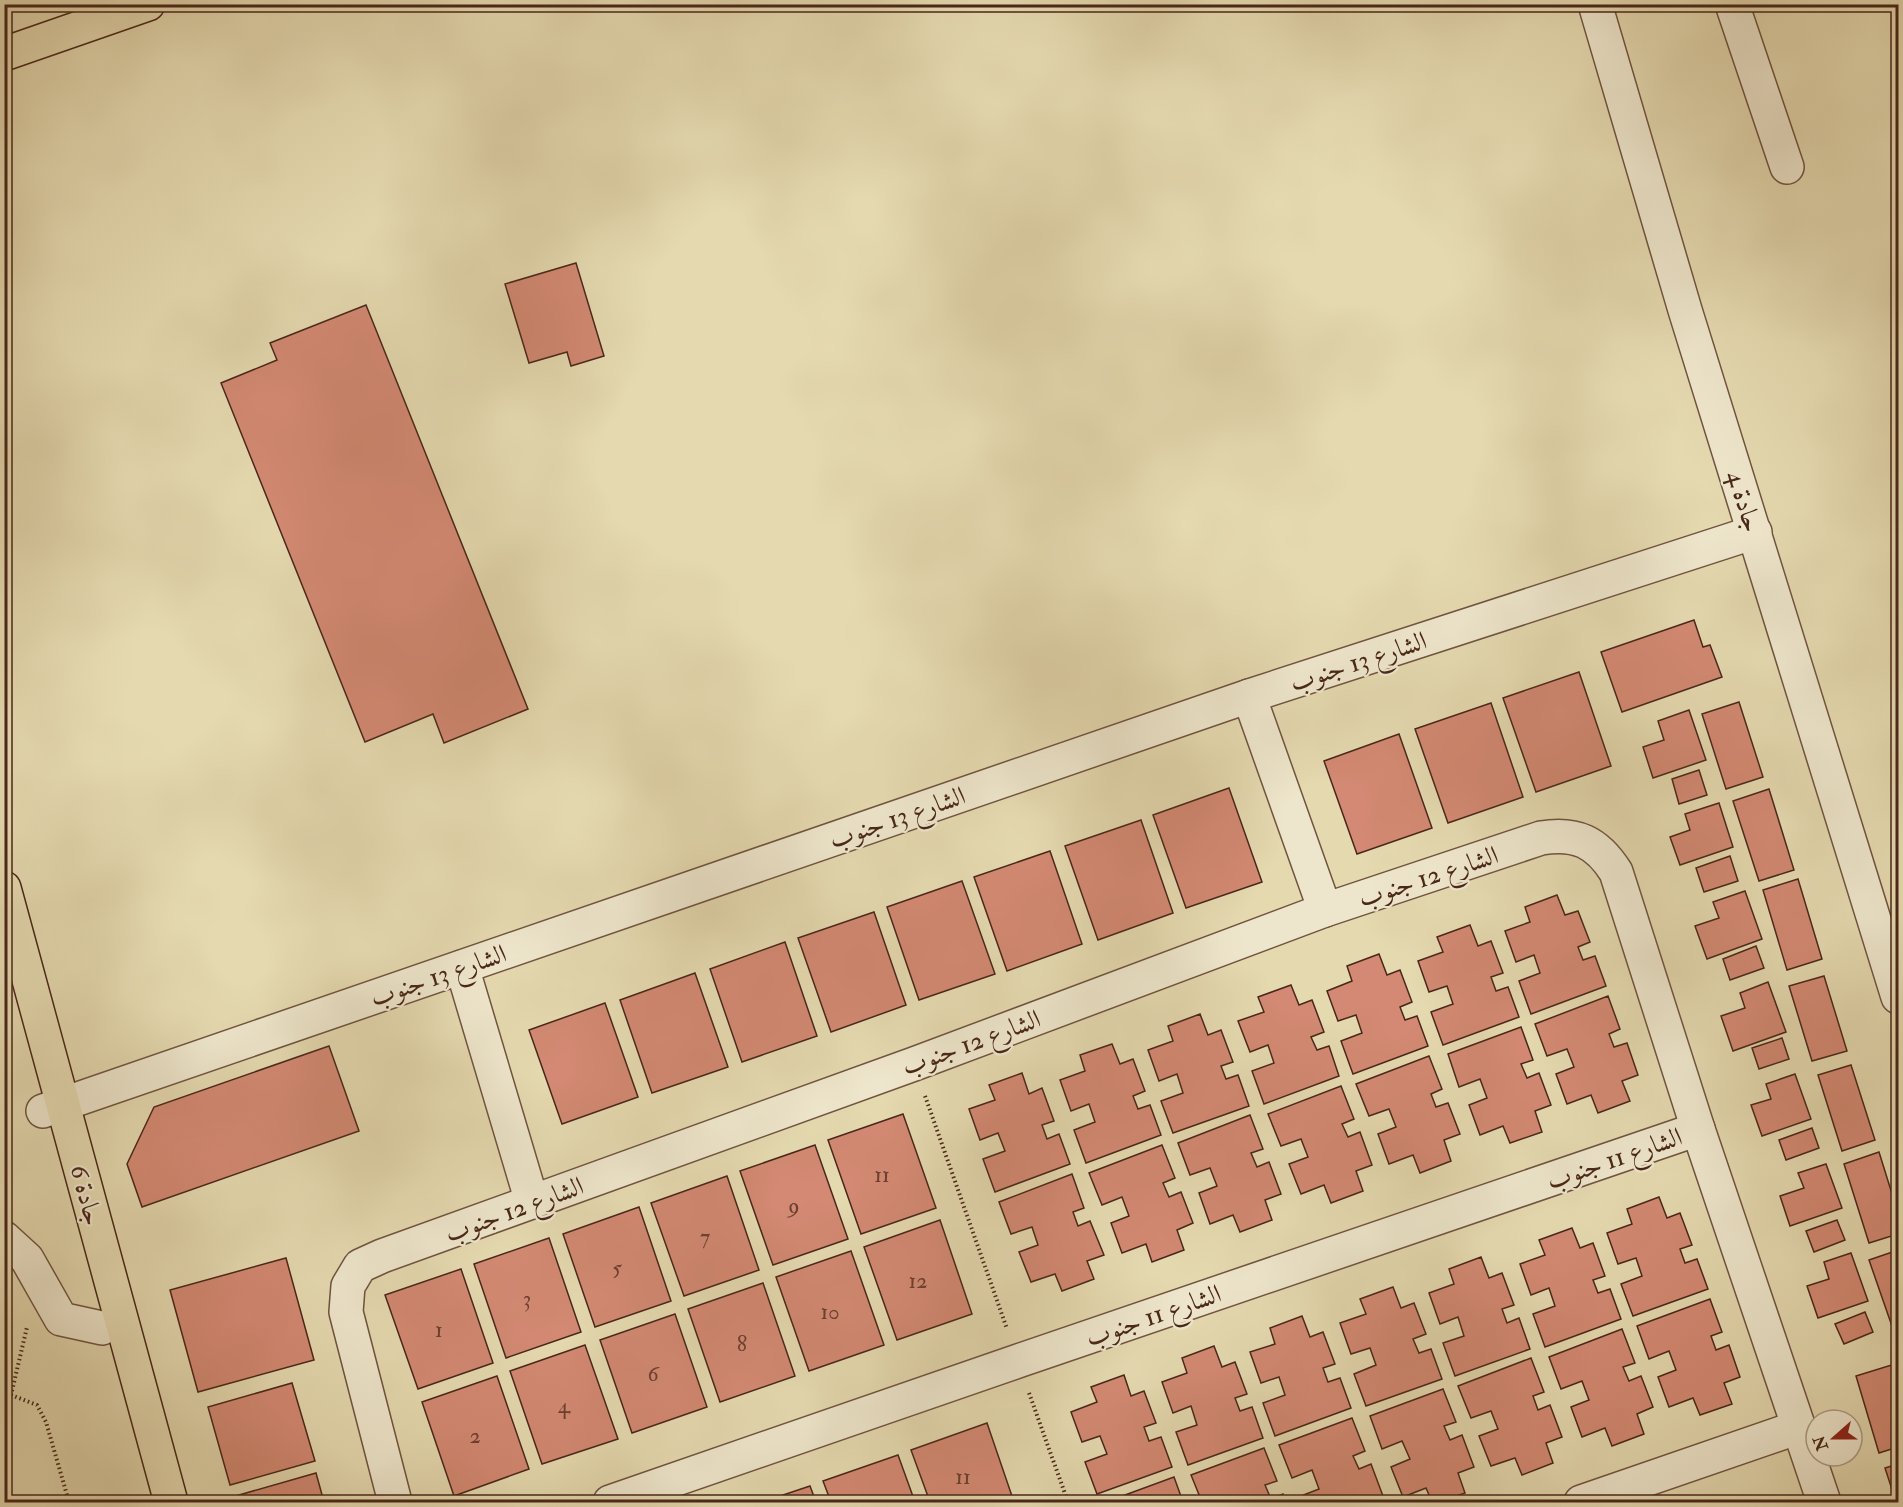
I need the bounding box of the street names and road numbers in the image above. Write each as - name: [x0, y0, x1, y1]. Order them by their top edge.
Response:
- street label: جادة 4: [1720, 467, 1768, 536]
- street label: الشارع 13 جنوب: [1286, 625, 1432, 704]
- street label: الشارع 13 جنوب: [825, 780, 971, 861]
- street label: الشارع 12 جنوب: [1354, 839, 1504, 919]
- street label: الشارع 13 جنوب: [366, 938, 512, 1019]
- street label: الشارع 12 جنوب: [898, 1003, 1047, 1088]
- street label: الشارع 11 جنوب: [1542, 1121, 1688, 1202]
- street label: جادة 6: [63, 1161, 109, 1229]
- street label: الشارع 12 جنوب: [441, 1170, 590, 1255]
- street label: الشارع 11 جنوب: [1081, 1278, 1227, 1359]

